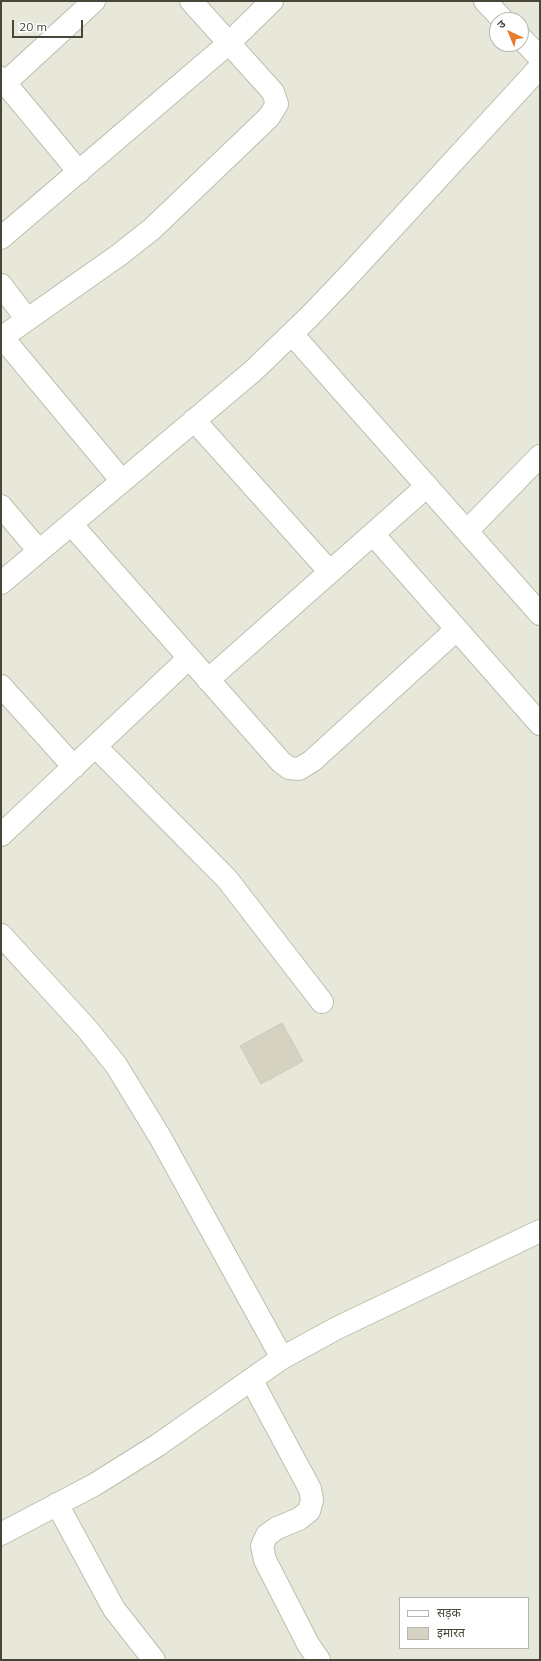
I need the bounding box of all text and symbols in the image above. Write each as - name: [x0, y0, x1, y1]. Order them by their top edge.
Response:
- scale bar: [14, 12, 85, 38]
- north arrow: [489, 12, 529, 52]
- text: उ: [494, 17, 509, 31]
- text: 20 m: [19, 19, 47, 34]
- legend: [399, 1597, 529, 1649]
- text: सड़क: [437, 1605, 461, 1620]
- text: इमारत: [437, 1625, 465, 1640]

